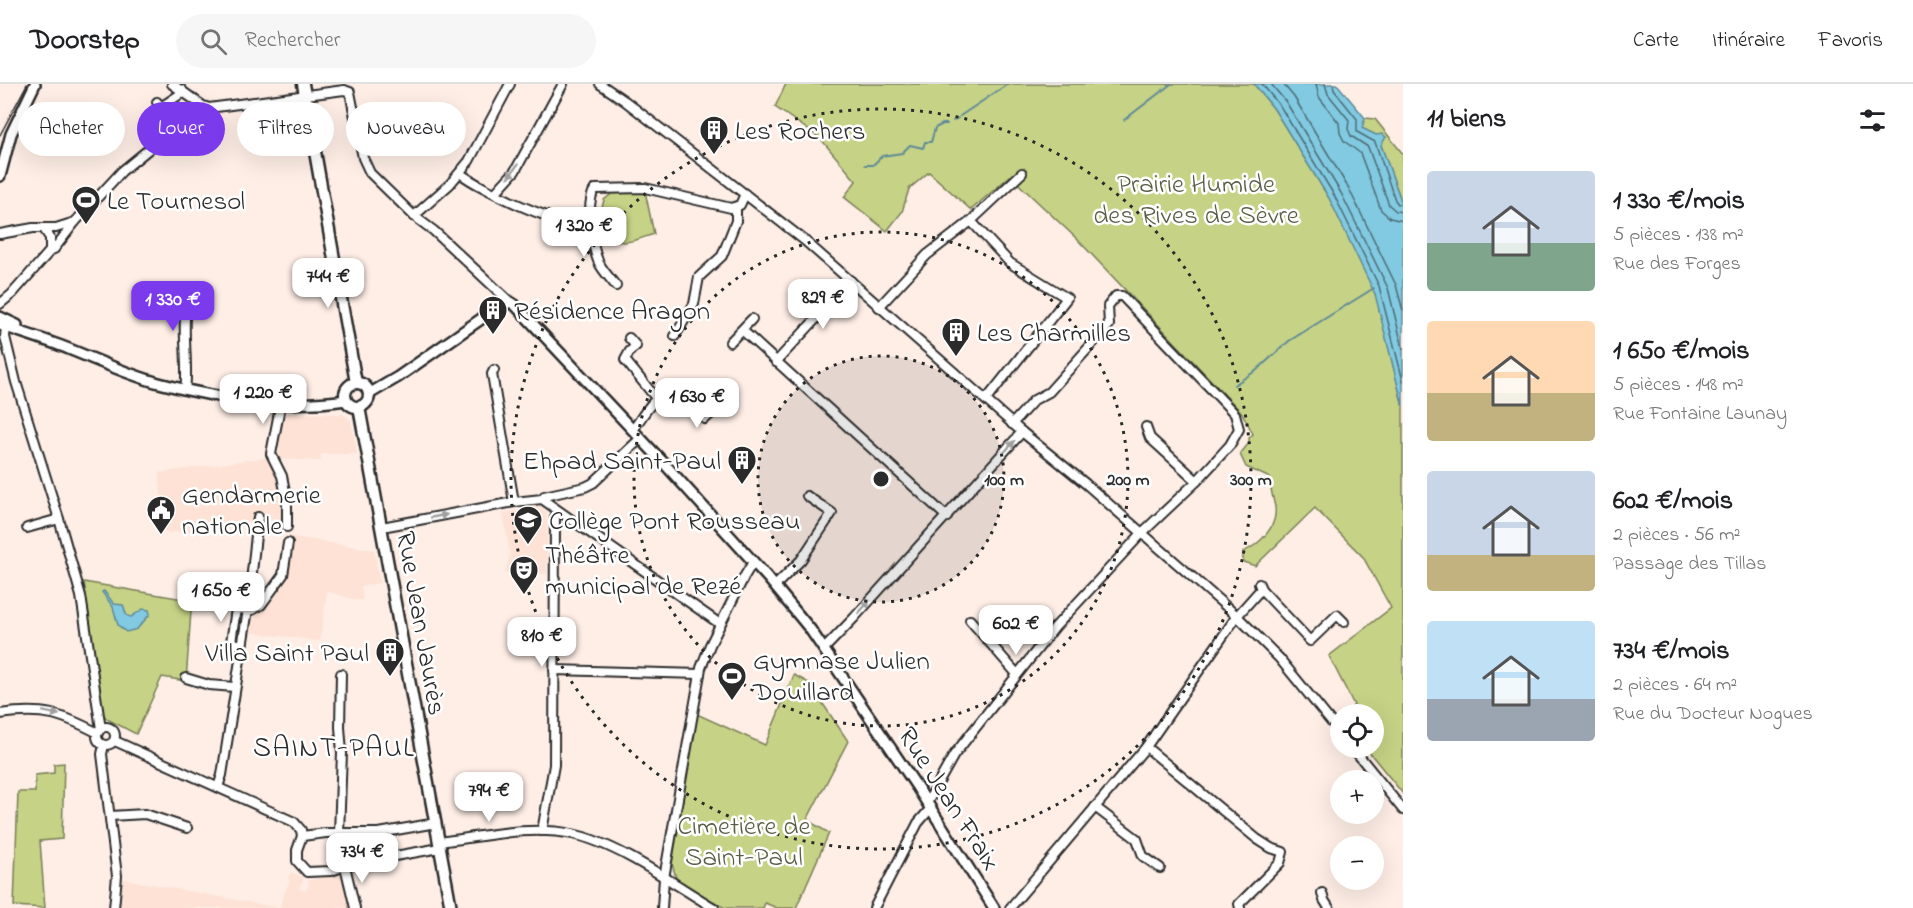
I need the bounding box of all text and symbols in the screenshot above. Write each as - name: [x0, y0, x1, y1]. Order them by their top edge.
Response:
- search box: [176, 14, 596, 68]
- text: Doorstep: [30, 21, 140, 62]
- icon: search: [197, 25, 230, 58]
- text: Rechercher: [245, 25, 341, 57]
- text: Carte: [1633, 26, 1679, 56]
- text: Itinéraire: [1712, 26, 1785, 56]
- text: Favoris: [1818, 26, 1883, 56]
- text: 11 biens: [1427, 101, 1506, 139]
- chip: Acheter: [18, 102, 125, 156]
- chip: Louer: [137, 102, 225, 156]
- chip: Filtres: [237, 102, 334, 156]
- chip: Nouveau: [346, 102, 466, 156]
- icon: filters: [1856, 104, 1889, 137]
- place label: Les Rochers: [735, 113, 866, 152]
- building icon: Les Rochers: [698, 114, 730, 156]
- one-way arrow: [507, 163, 519, 179]
- park label: Prairie Humide des Rives de Sèvre: [1093, 166, 1300, 236]
- place label: Le Tournesol: [107, 183, 245, 222]
- text: 1 330 €/mois: [1613, 183, 1745, 221]
- sports icon: Le Tournesol: [70, 184, 102, 226]
- icon: home: [1475, 195, 1547, 267]
- pin: 1 320 €: [529, 207, 639, 258]
- text: 1 320 €: [555, 212, 613, 241]
- text: 5 pièces · 138 m²: [1613, 221, 1744, 250]
- text: Rue des Forges: [1613, 250, 1741, 279]
- pin: 744 €: [286, 258, 370, 309]
- text: 744 €: [306, 263, 350, 292]
- pin: 829 €: [781, 279, 865, 330]
- pin: 1 330 €: [118, 281, 228, 332]
- text: 829 €: [802, 284, 844, 313]
- text: 1 330 €: [145, 286, 201, 315]
- place label: Résidence Aragon: [514, 293, 710, 332]
- building icon: Résidence Aragon: [477, 294, 509, 336]
- place label: Les Charmilles: [977, 315, 1131, 354]
- building icon: Les Charmilles: [940, 316, 972, 358]
- text: 1 650 €/mois: [1613, 333, 1750, 371]
- icon: home: [1475, 345, 1547, 417]
- text: 5 pièces · 148 m²: [1613, 371, 1744, 400]
- pin: 1 220 €: [208, 374, 318, 425]
- pin: 1 630 €: [642, 378, 752, 429]
- text: 1 220 €: [234, 379, 292, 408]
- text: 1 630 €: [669, 383, 725, 412]
- text: Rue Fontaine Launay: [1613, 400, 1787, 429]
- one-way arrow: [1002, 440, 1015, 455]
- place label: Ehpad Saint-Paul: [523, 443, 721, 482]
- building icon: Ehpad Saint-Paul: [726, 444, 758, 486]
- text: 100 m: [984, 468, 1024, 494]
- text: 200 m: [1106, 468, 1150, 494]
- text: 300 m: [1229, 468, 1272, 494]
- centre of rings: [871, 469, 891, 489]
- place label: Gendarmerie nationale: [182, 477, 322, 547]
- text: 602 €/mois: [1613, 483, 1733, 521]
- public building icon: Gendarmerie nationale: [145, 494, 177, 536]
- icon: home: [1475, 495, 1547, 567]
- place label: Collège Pont Rousseau: [549, 503, 800, 542]
- school or university icon: Collège Pont Rousseau: [512, 504, 544, 546]
- one-way arrow: [430, 511, 449, 520]
- text: 2 pièces · 56 m²: [1613, 521, 1740, 550]
- street label: Rue Jean Jaurès: [384, 528, 455, 719]
- place label: Théâtre municipal de Rezé: [545, 537, 742, 607]
- text: Passage des Tillas: [1613, 550, 1766, 579]
- theatre icon: Théâtre municipal de Rezé: [508, 554, 540, 596]
- pin: 1 650 €: [166, 572, 276, 623]
- text: 1 650 €: [191, 577, 251, 606]
- one-way arrow: [857, 600, 871, 614]
- pin: 602 €: [974, 605, 1058, 656]
- text: 602 €: [993, 610, 1039, 639]
- pin: 810 €: [500, 617, 584, 668]
- text: 810 €: [521, 622, 563, 651]
- text: 734 €/mois: [1613, 633, 1729, 671]
- place label: Villa Saint Paul: [204, 635, 369, 674]
- building icon: Villa Saint Paul: [374, 636, 406, 678]
- place label: Gymnase Julien Douillard: [752, 643, 930, 713]
- icon: home: [1475, 645, 1547, 717]
- sports icon: Gymnase Julien Douillard: [716, 660, 748, 702]
- text: 2 pièces · 64 m²: [1613, 671, 1737, 700]
- text: Rue du Docteur Nogues: [1613, 700, 1813, 729]
- map controls: [1330, 704, 1384, 890]
- button: locate: [1330, 704, 1384, 758]
- one-way arrow: [42, 709, 61, 718]
- street label: Rue Jean Fraix: [887, 720, 1009, 879]
- district label: SAINT-PAUL: [253, 729, 415, 770]
- button: +: [1330, 770, 1384, 824]
- pin: 794 €: [447, 772, 531, 823]
- text: 794 €: [468, 777, 510, 806]
- park label: Cimetière de Saint-Paul: [677, 808, 812, 878]
- pin: 734 €: [320, 833, 404, 884]
- button: −: [1330, 836, 1384, 890]
- text: 734 €: [340, 838, 384, 867]

